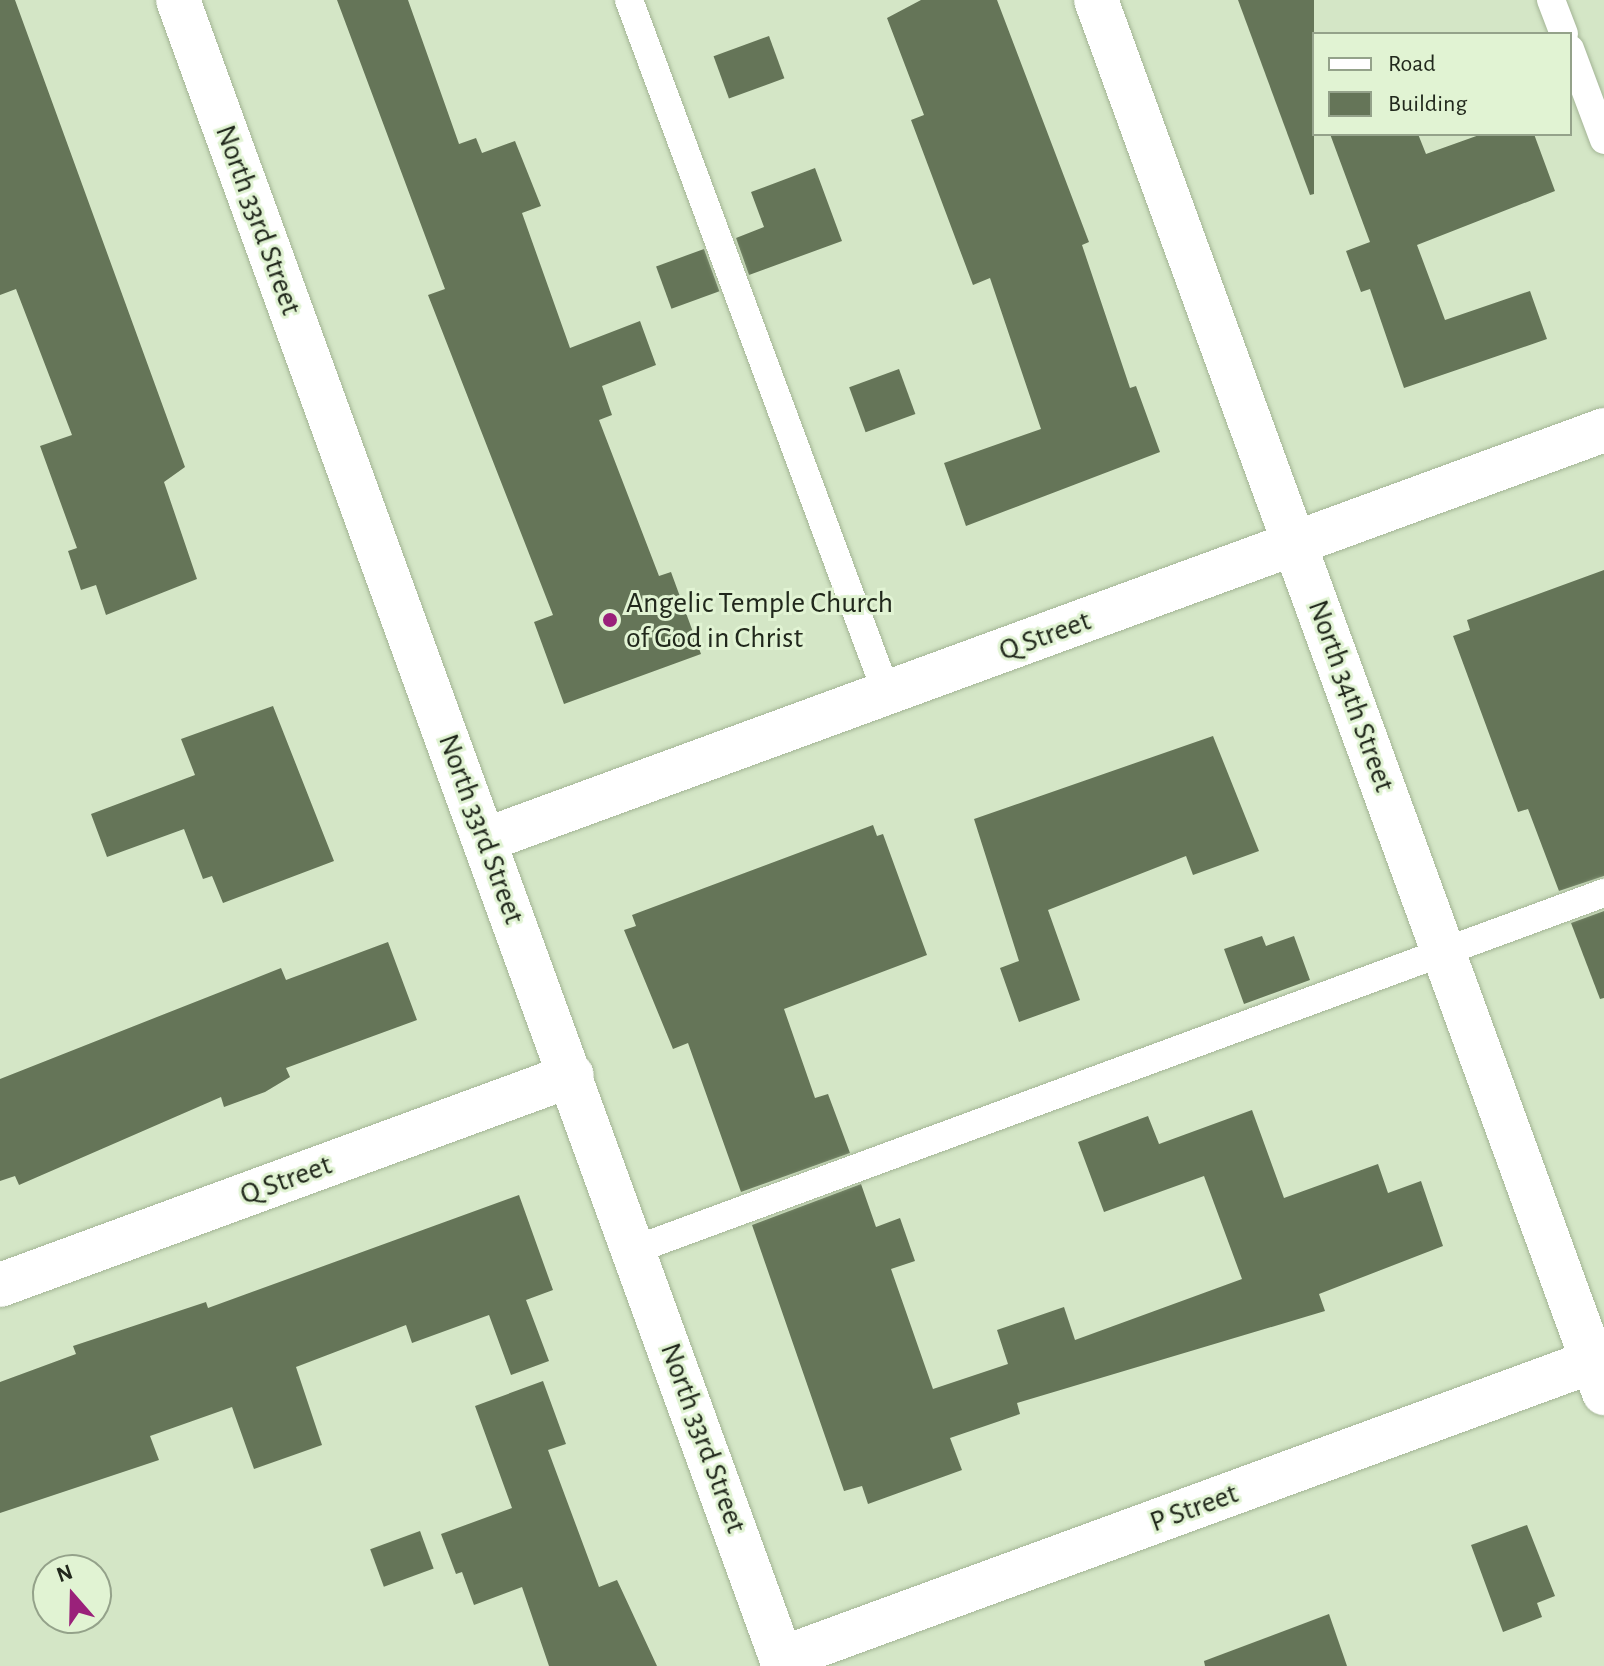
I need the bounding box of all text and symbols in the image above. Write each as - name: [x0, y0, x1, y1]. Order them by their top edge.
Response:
- legend: [1312, 32, 1572, 136]
- text: Road: [1388, 52, 1436, 76]
- text: Building: [1388, 92, 1467, 116]
- street label: North 33rd Street: [207, 120, 309, 320]
- place label: Angelic Temple Church of God in Christ: [626, 585, 893, 656]
- street label: North 34th Street: [1300, 595, 1402, 797]
- street label: Q Street: [994, 603, 1096, 669]
- marker: Angelic Temple Church of God in Christ: [601, 611, 619, 629]
- street label: North 33rd Street: [430, 729, 532, 929]
- street label: Q Street: [235, 1147, 337, 1213]
- street label: North 33rd Street: [652, 1338, 754, 1538]
- street label: P Street: [1145, 1475, 1243, 1541]
- north arrow: [32, 1554, 112, 1634]
- text: N: [54, 1560, 75, 1586]

